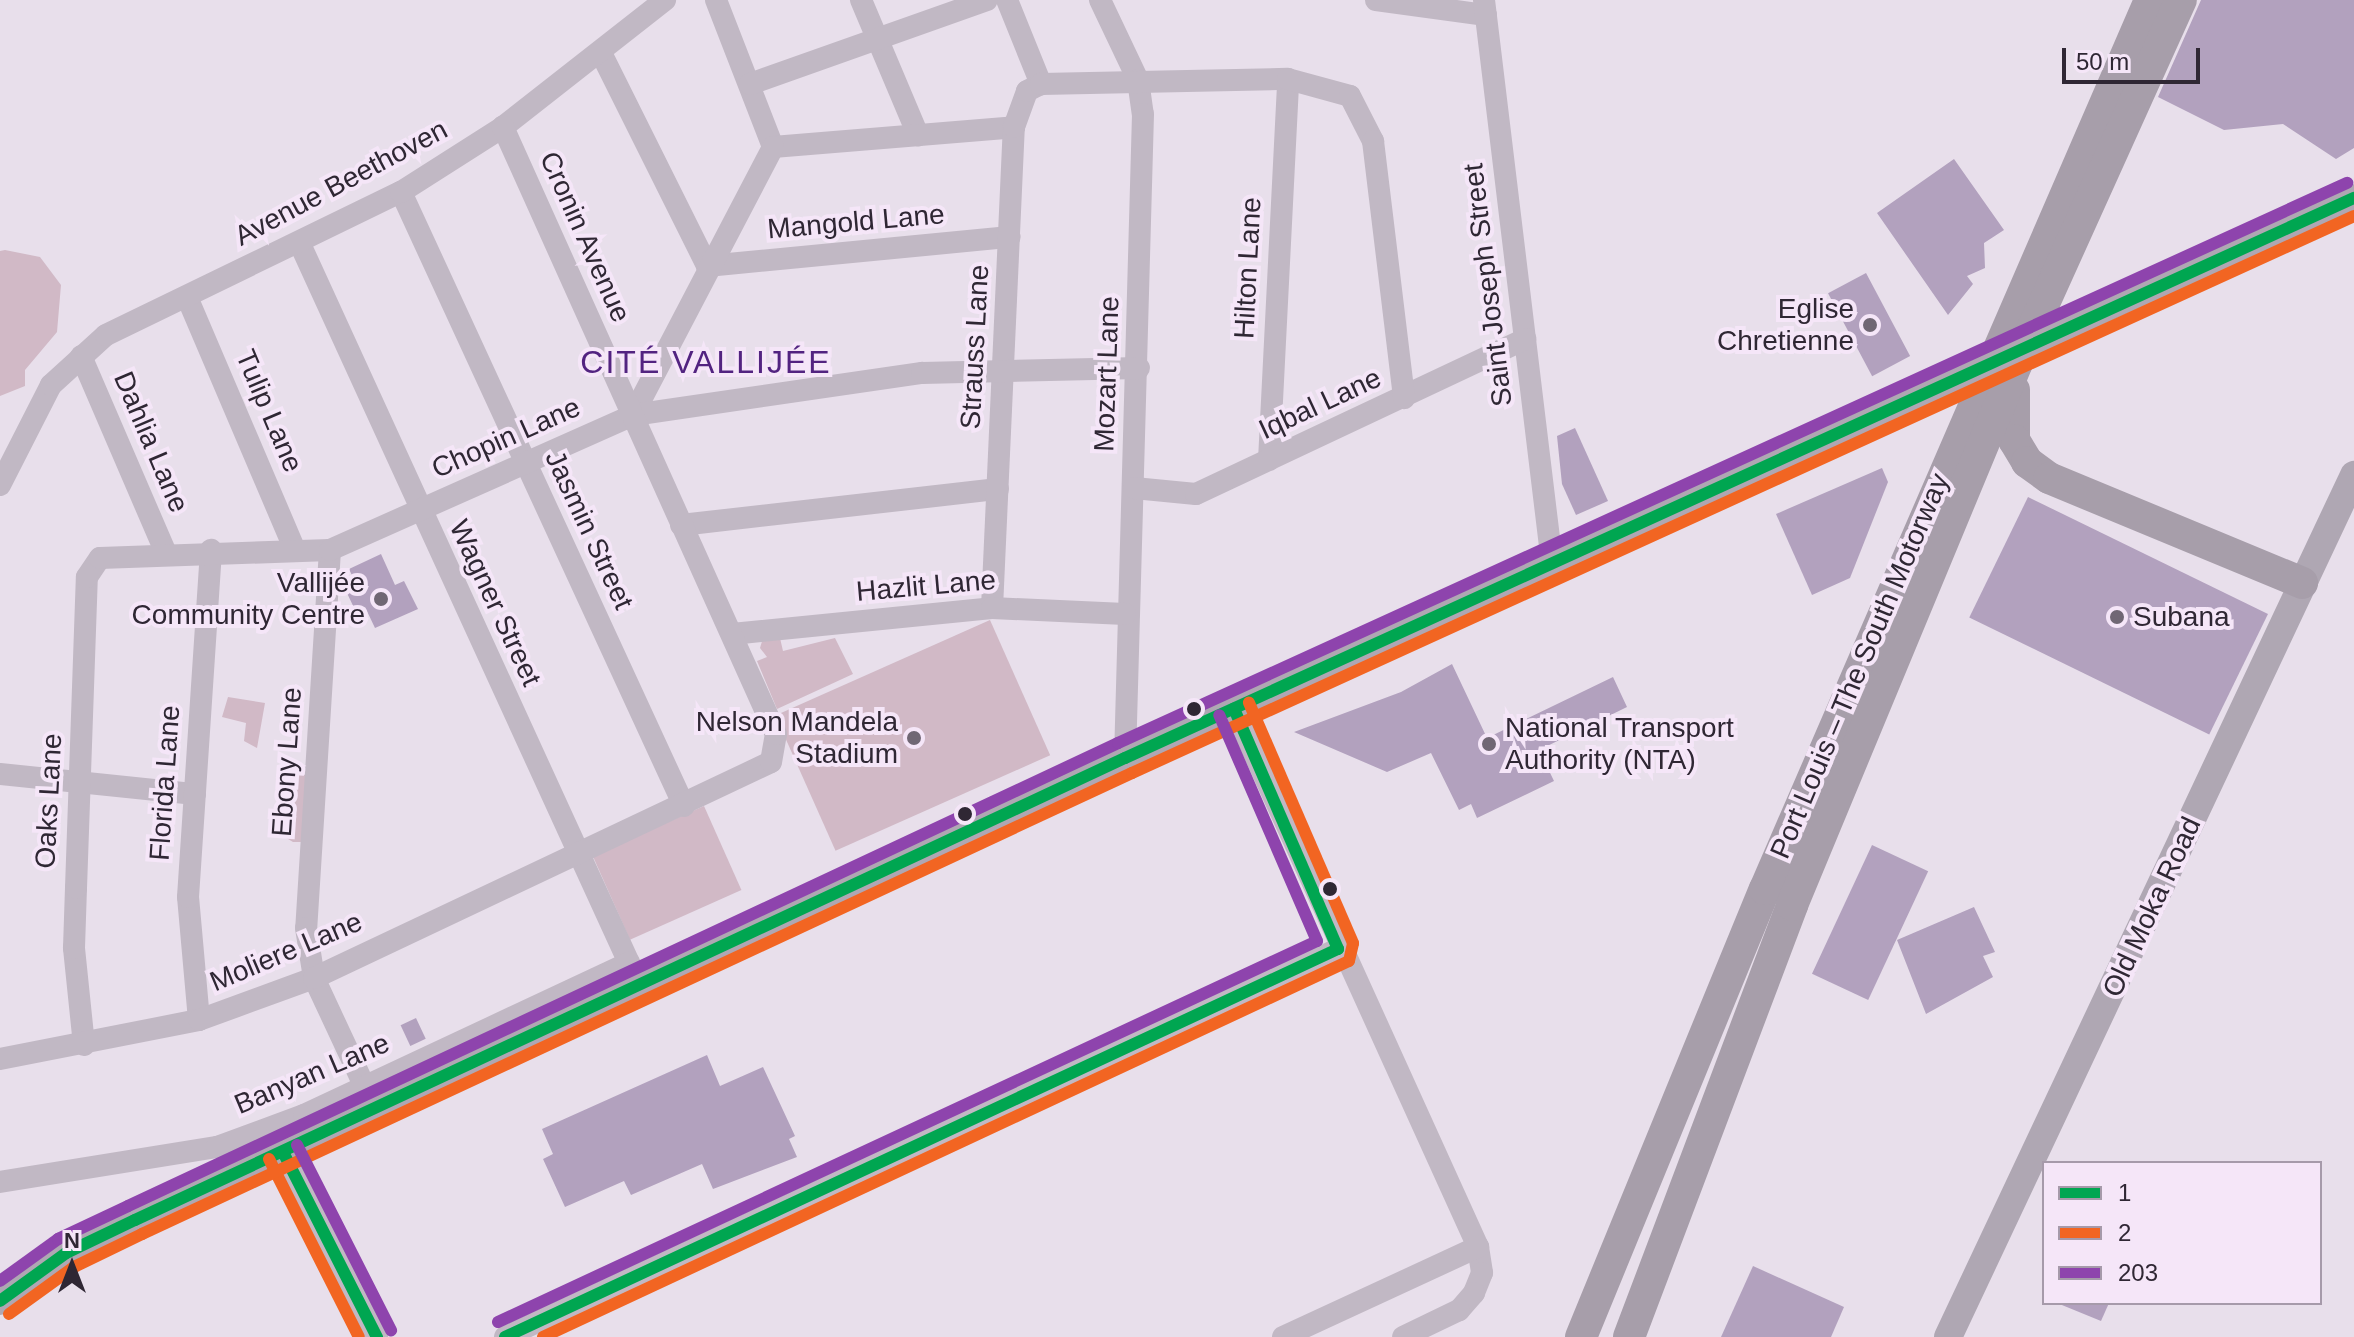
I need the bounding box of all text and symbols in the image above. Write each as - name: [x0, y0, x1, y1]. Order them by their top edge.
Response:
- scale bar: [2066, 32, 2204, 82]
- text: 50 m: [2076, 48, 2129, 75]
- street label: Avenue Beethoven: [229, 113, 453, 253]
- street label: Cronin Avenue: [532, 146, 638, 328]
- street label: Saint Joseph Street: [1456, 162, 1520, 408]
- street label: Hilton Lane: [1228, 196, 1268, 340]
- street label: Mangold Lane: [766, 198, 946, 246]
- street label: Strauss Lane: [954, 264, 996, 430]
- place label: Eglise Chretienne: [1717, 292, 1854, 358]
- street label: Mozart Lane: [1087, 296, 1127, 452]
- marker: Eglise Chretienne: [1861, 316, 1879, 334]
- district label: CITÉ VALLIJÉE: [580, 343, 832, 381]
- street label: Tulip Lane: [228, 345, 310, 477]
- street label: Iqbal Lane: [1254, 361, 1386, 447]
- street label: Dahlia Lane: [106, 367, 196, 517]
- street label: Chopin Lane: [427, 390, 585, 486]
- street label: Jasmin Street: [538, 445, 640, 615]
- street label: Port Louis – The South Motorway: [1763, 468, 1957, 864]
- street label: Wagner Street: [442, 515, 548, 691]
- street label: Hazlit Lane: [855, 563, 997, 609]
- place label: Vallijée Community Centre: [132, 566, 365, 632]
- marker: Vallijée Community Centre: [372, 590, 390, 608]
- place label: Subana: [2133, 600, 2230, 634]
- marker: Subana: [2108, 608, 2126, 626]
- street label: Ebony Lane: [265, 686, 309, 838]
- unlabelled marker: [1186, 701, 1202, 717]
- street label: Florida Lane: [143, 704, 187, 862]
- place label: Nelson Mandela Stadium: [696, 705, 898, 771]
- place label: National Transport Authority (NTA): [1505, 711, 1734, 777]
- marker: Nelson Mandela Stadium: [905, 729, 923, 747]
- street label: Oaks Lane: [29, 733, 69, 869]
- marker: National Transport Authority (NTA): [1480, 735, 1498, 753]
- unlabelled marker: [957, 806, 973, 822]
- street label: Old Moka Road: [2096, 812, 2208, 1002]
- unlabelled marker: [1322, 881, 1338, 897]
- street label: Moliere Lane: [205, 905, 367, 999]
- street label: Banyan Lane: [229, 1026, 395, 1122]
- legend: [2042, 1161, 2322, 1305]
- text: 1: [2118, 1179, 2131, 1206]
- text: 2: [2118, 1219, 2131, 1246]
- north arrow: [32, 1225, 112, 1305]
- text: N: [64, 1228, 80, 1253]
- text: 203: [2118, 1259, 2158, 1286]

